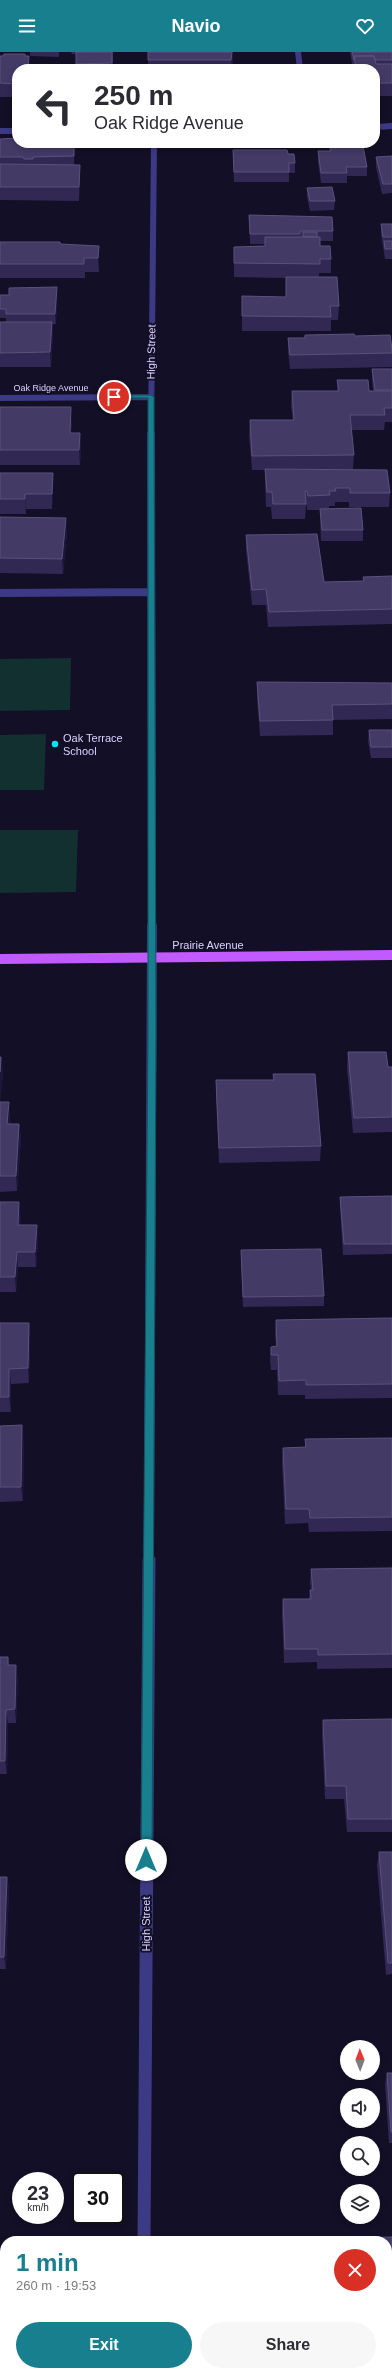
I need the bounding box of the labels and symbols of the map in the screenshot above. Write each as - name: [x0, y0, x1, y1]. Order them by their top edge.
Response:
- street label: High Street: [145, 324, 157, 380]
- pin: [97, 380, 131, 414]
- street label: Oak Ridge Avenue: [14, 383, 88, 393]
- place label: Oak Terrace School: [63, 732, 123, 757]
- marker: Oak Terrace School: [50, 739, 60, 749]
- street label: Prairie Avenue: [172, 939, 244, 951]
- position arrow: [125, 1839, 167, 1881]
- street label: High Street: [140, 1896, 152, 1952]
- north arrow: [340, 2040, 380, 2080]
- speed limit sign: 30: [72, 2172, 124, 2224]

